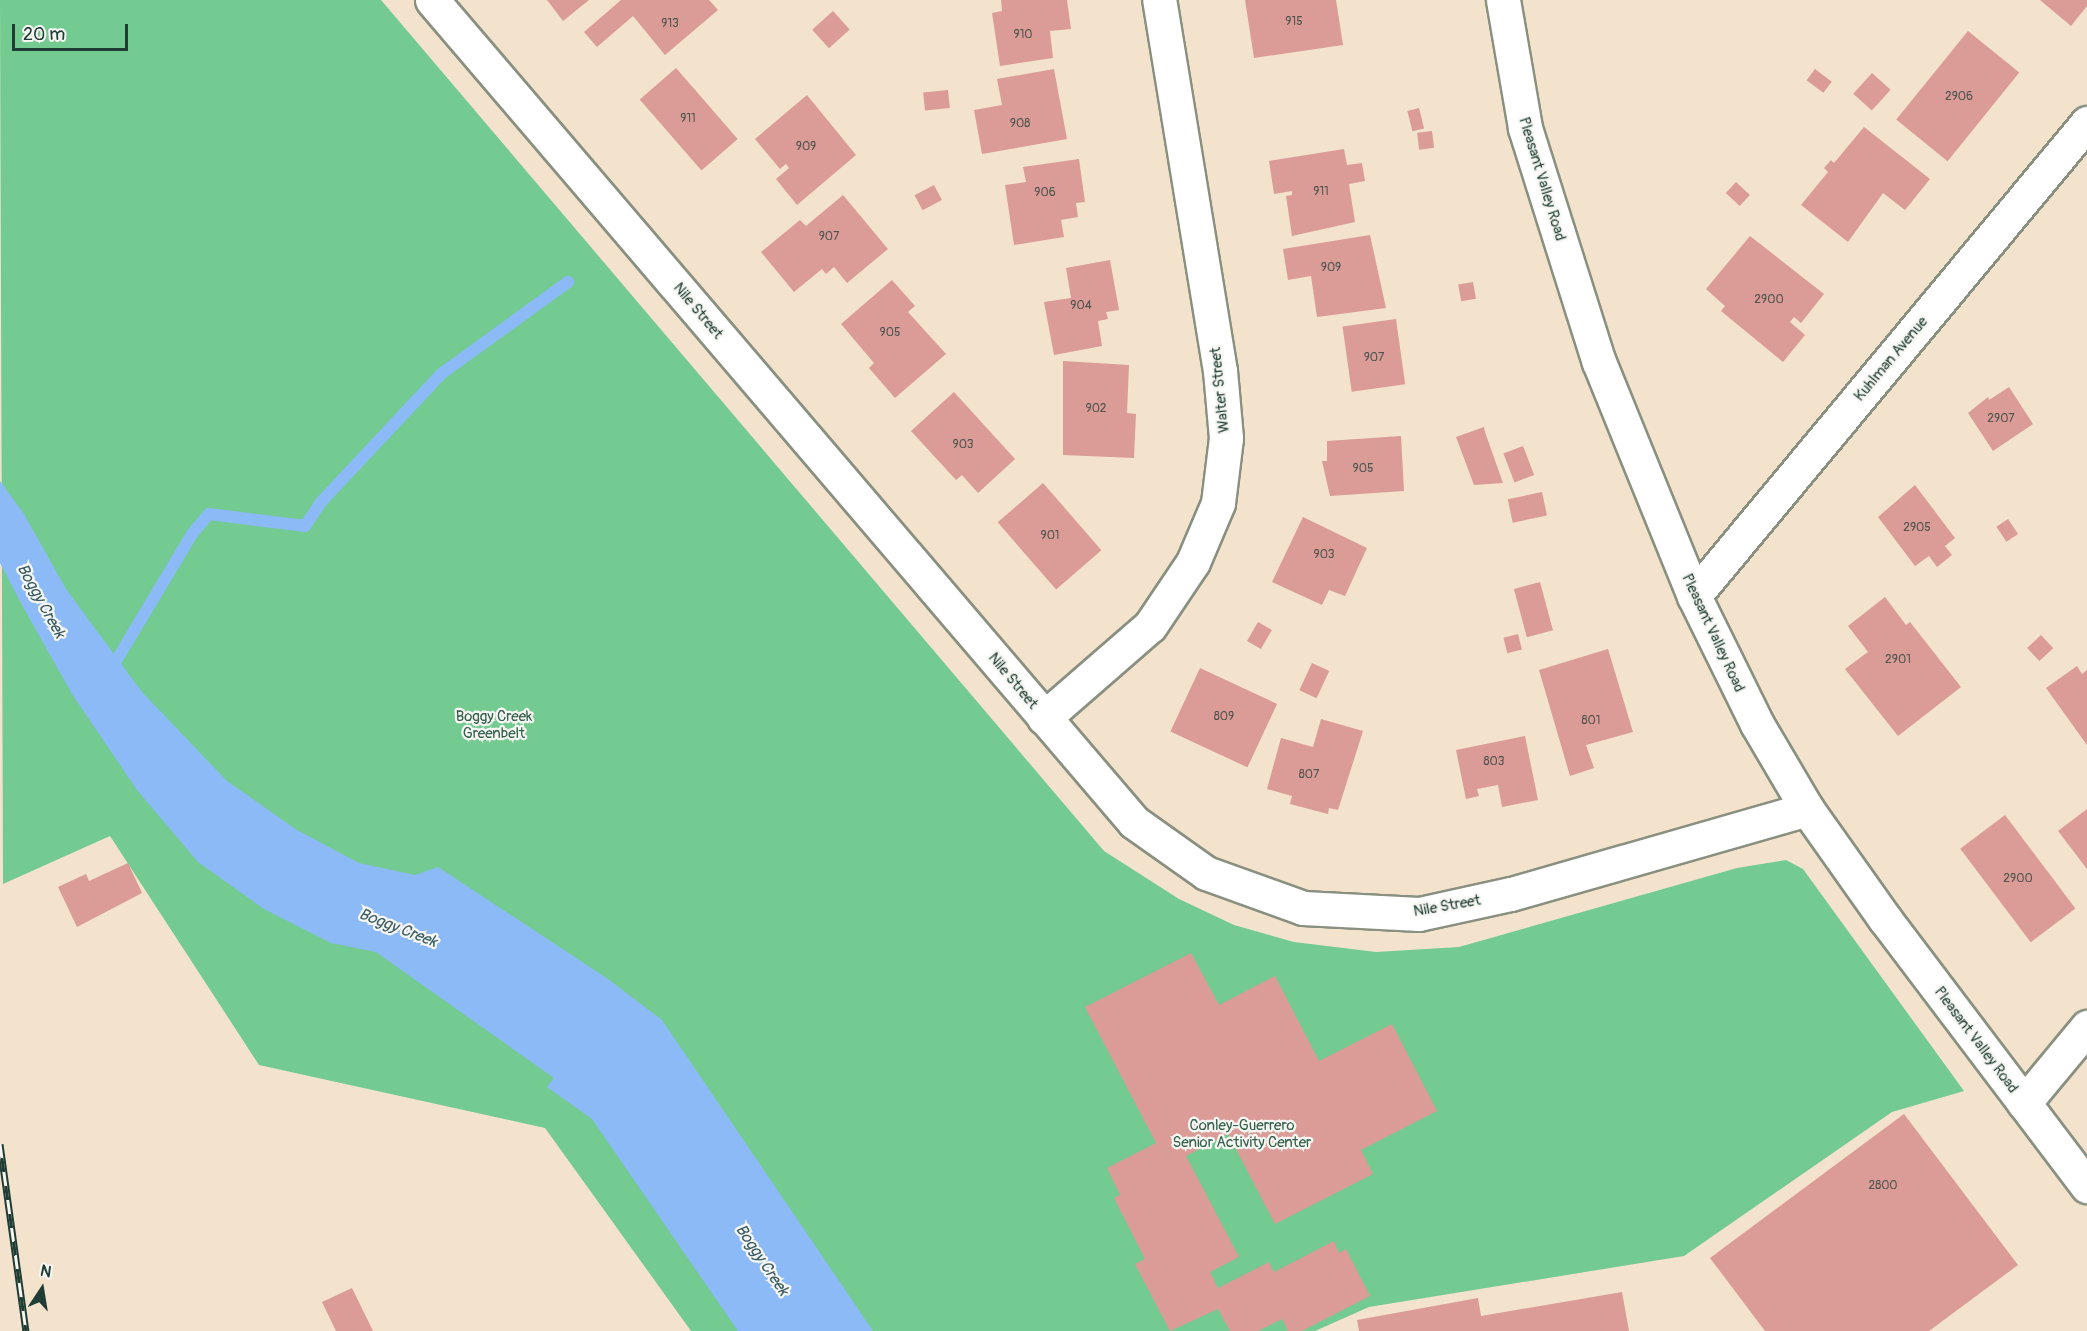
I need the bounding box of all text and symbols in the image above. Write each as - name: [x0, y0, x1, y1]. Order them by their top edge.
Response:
- scale bar: [15, 12, 130, 50]
- house number: 915: [1285, 15, 1303, 29]
- house number: 913: [661, 17, 679, 31]
- text: 20 m: [23, 23, 65, 46]
- house number: 910: [1013, 28, 1033, 42]
- house number: 2906: [1945, 90, 1973, 104]
- house number: 911: [680, 112, 696, 126]
- street label: Pleasant Valley Road: [1515, 115, 1569, 243]
- house number: 908: [1010, 117, 1030, 131]
- house number: 909: [796, 140, 816, 154]
- house number: 911: [1313, 185, 1329, 199]
- house number: 906: [1034, 186, 1056, 200]
- house number: 907: [819, 230, 839, 244]
- house number: 909: [1321, 261, 1341, 275]
- street label: Nile Street: [669, 279, 727, 343]
- house number: 2900: [1754, 293, 1784, 307]
- house number: 904: [1070, 299, 1092, 313]
- street label: Kuhlman Avenue: [1850, 313, 1932, 405]
- house number: 905: [880, 326, 900, 340]
- street label: Walter Street: [1207, 346, 1233, 434]
- house number: 907: [1364, 351, 1384, 365]
- house number: 902: [1085, 402, 1107, 416]
- house number: 2907: [1987, 412, 2015, 426]
- house number: 903: [952, 438, 974, 452]
- house number: 905: [1353, 462, 1373, 476]
- house number: 2905: [1903, 521, 1931, 535]
- house number: 901: [1040, 529, 1060, 543]
- house number: 903: [1313, 548, 1335, 562]
- water label: Boggy Creek: [13, 561, 69, 641]
- street label: Pleasant Valley Road: [1678, 571, 1748, 695]
- street label: Nile Street: [984, 649, 1042, 713]
- house number: 2901: [1885, 653, 1911, 667]
- park label: Boggy Creek Greenbelt: [456, 707, 532, 742]
- house number: 809: [1214, 710, 1234, 724]
- house number: 801: [1582, 714, 1600, 728]
- house number: 803: [1484, 755, 1504, 769]
- house number: 807: [1299, 768, 1319, 782]
- house number: 2900: [2003, 872, 2033, 886]
- street label: Nile Street: [1412, 891, 1482, 921]
- water label: Boggy Creek: [356, 904, 440, 952]
- street label: Pleasant Valley Road: [1930, 983, 2022, 1097]
- park label: Conley-Guerrero Senior Activity Center: [1173, 1116, 1311, 1151]
- house number: 2800: [1868, 1179, 1898, 1193]
- water label: Boggy Creek: [731, 1221, 793, 1299]
- north arrow: [12, 1259, 72, 1319]
- text: N: [38, 1260, 53, 1282]

